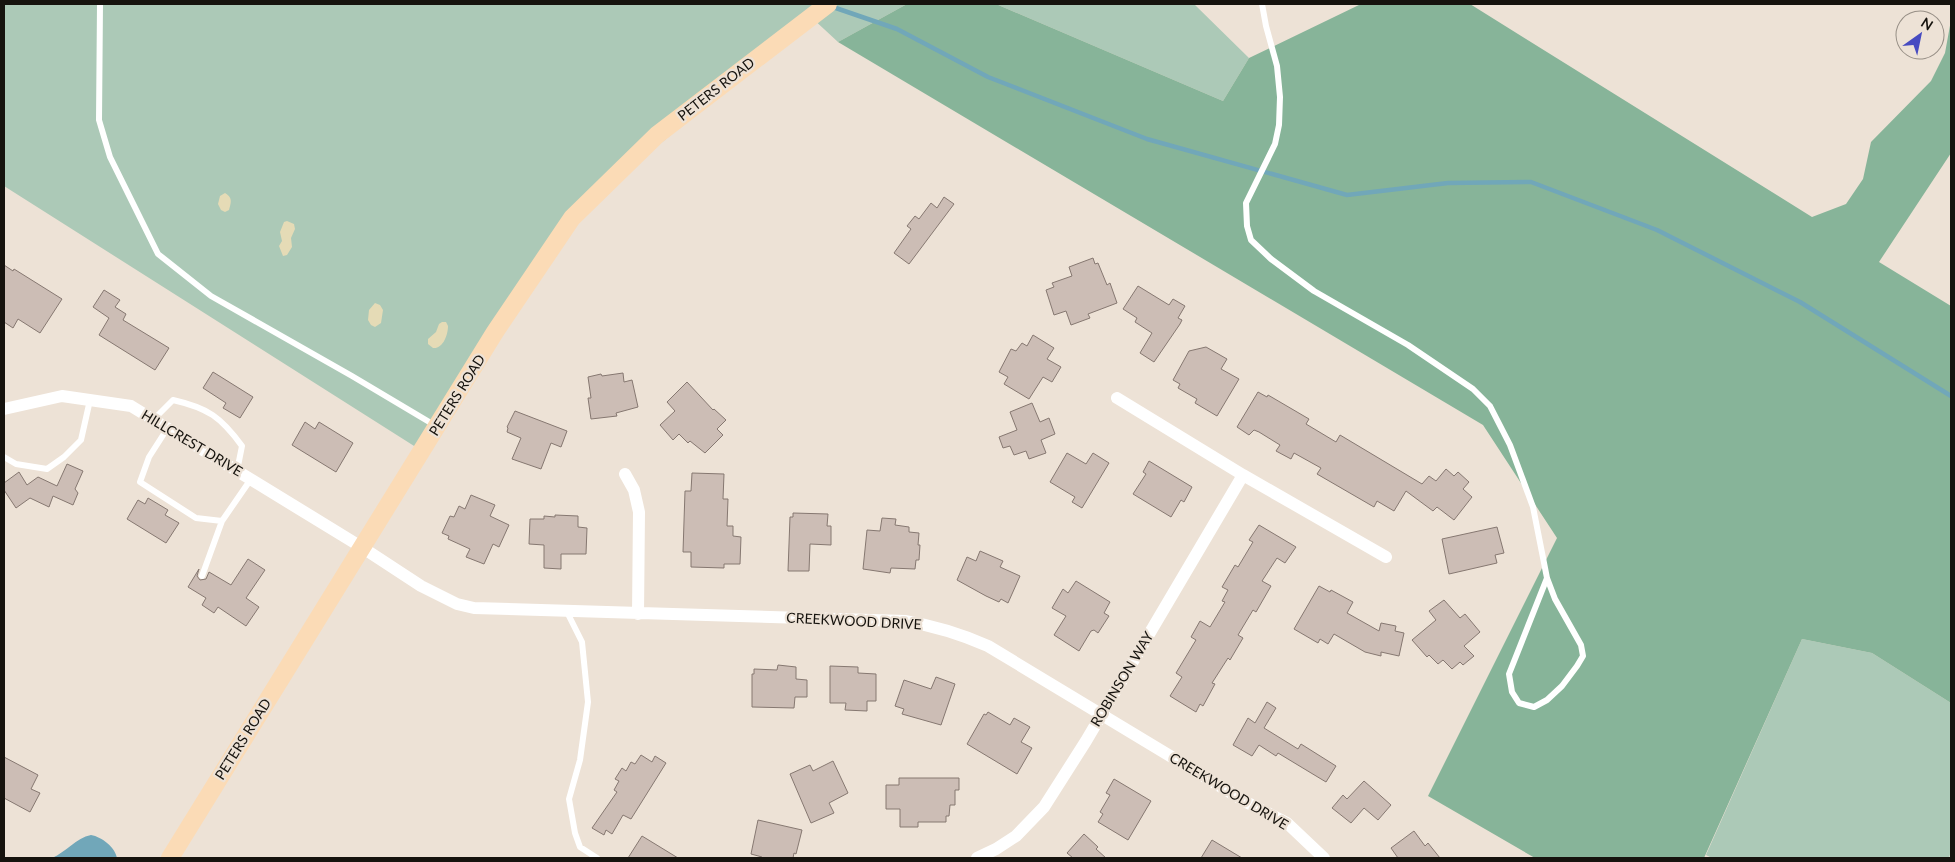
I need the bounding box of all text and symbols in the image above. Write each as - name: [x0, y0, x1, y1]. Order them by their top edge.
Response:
- north arrow: [1895, 10, 1945, 60]
- text: N: [1918, 14, 1937, 34]
- street label: PETERS ROAD: [674, 53, 757, 124]
- street label: PETERS ROAD: [425, 351, 488, 438]
- street label: HILLCREST DRIVE: [139, 406, 246, 479]
- street label: CREEKWOOD DRIVE: [786, 608, 922, 633]
- street label: ROBINSON WAY: [1087, 628, 1157, 729]
- street label: PETERS ROAD: [211, 695, 274, 782]
- street label: CREEKWOOD DRIVE: [1167, 748, 1292, 833]

